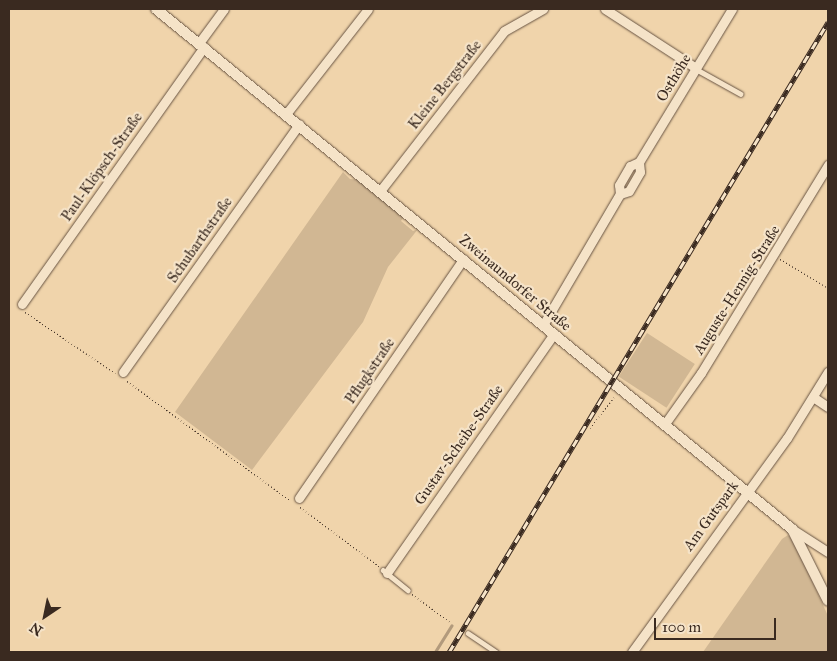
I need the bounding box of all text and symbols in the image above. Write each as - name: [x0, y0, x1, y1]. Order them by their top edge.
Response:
- street label: Kleine Bergstraße: [405, 37, 485, 133]
- street label: Osthöhe: [653, 51, 695, 105]
- street label: Paul-Klöpsch-Straße: [58, 109, 146, 225]
- street label: Schubarthstraße: [164, 194, 236, 286]
- street label: Auguste-Hennig-Straße: [690, 222, 784, 358]
- street label: Zweinaundorfer Straße: [455, 231, 575, 335]
- street label: Pflugkstraße: [341, 335, 399, 407]
- street label: Gustav-Scheibe-Straße: [411, 381, 507, 509]
- street label: Am Gutspark: [680, 478, 742, 554]
- north arrow: [20, 591, 70, 641]
- scale bar: [657, 608, 780, 640]
- text: N: [27, 618, 46, 639]
- text: 100 m: [662, 618, 701, 636]

